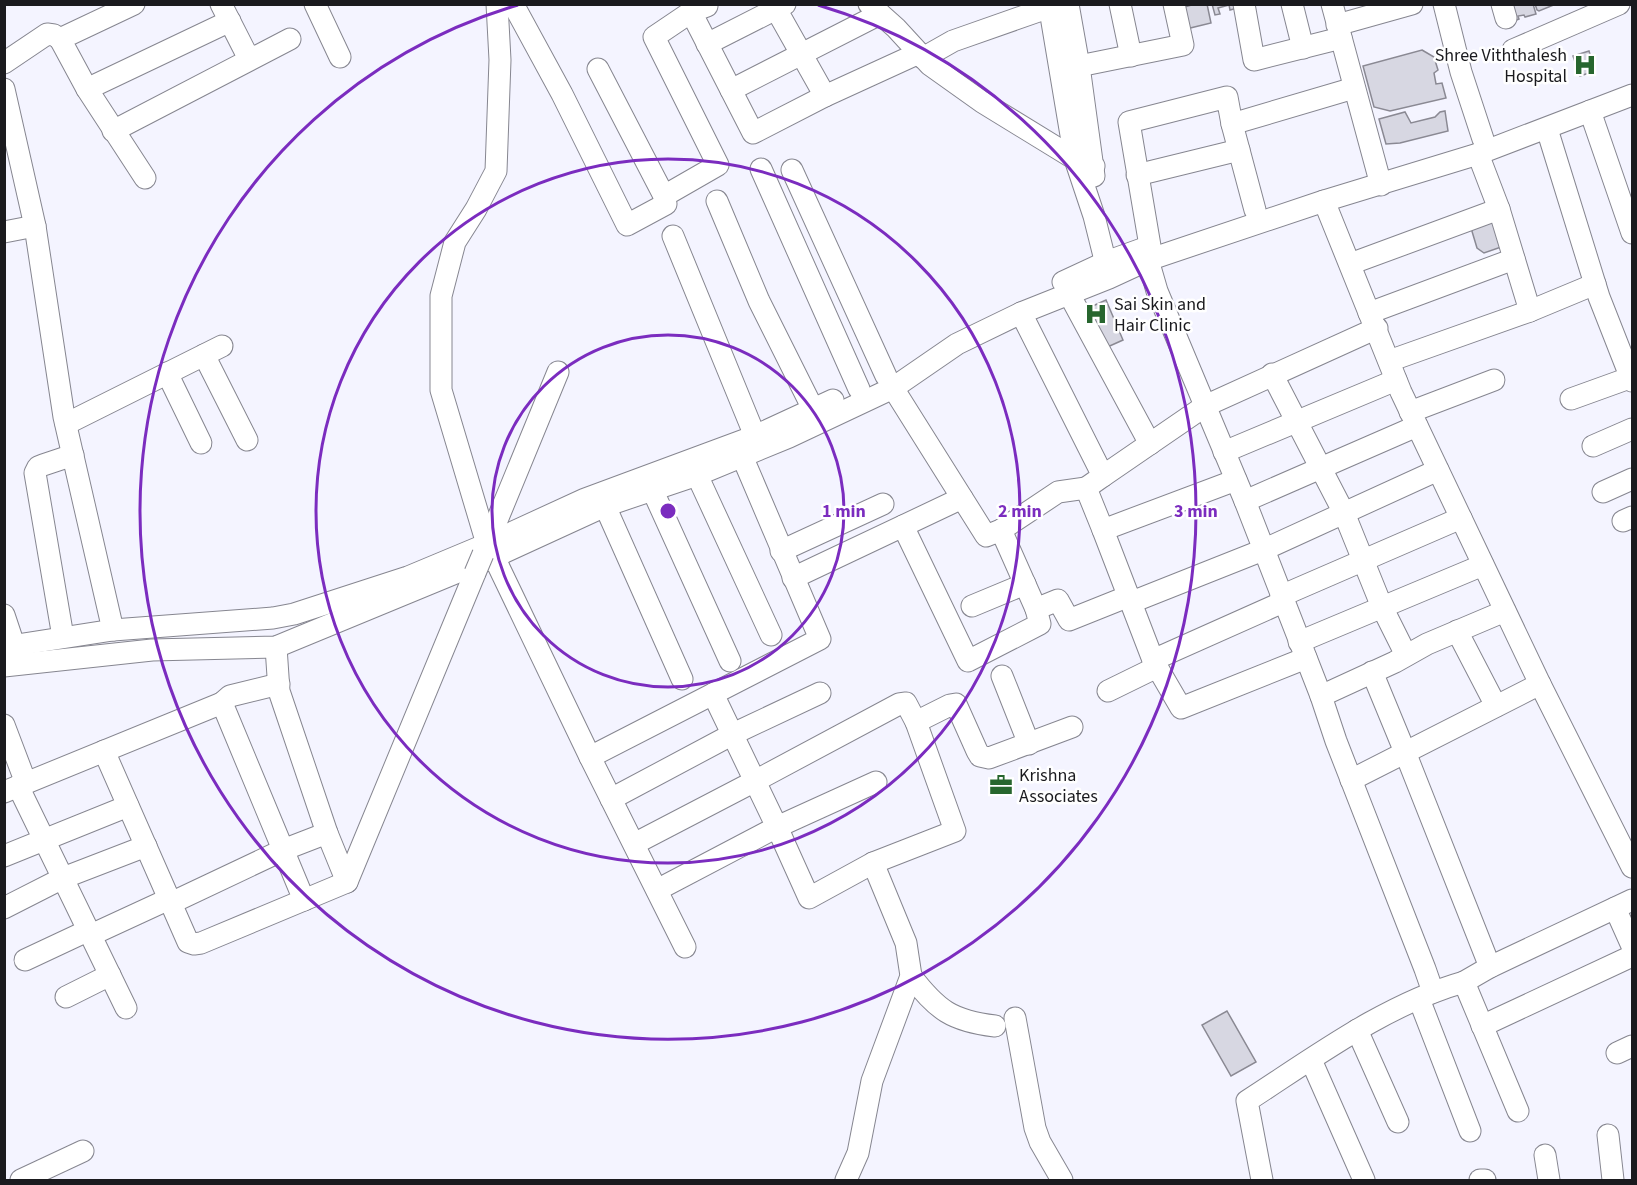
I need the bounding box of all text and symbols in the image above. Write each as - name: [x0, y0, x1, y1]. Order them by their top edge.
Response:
- place label: Shree Viththalesh Hospital: [1435, 43, 1567, 89]
- hospital icon: Shree Viththalesh Hospital: [1572, 52, 1598, 78]
- place label: Sai Skin and Hair Clinic: [1114, 292, 1206, 338]
- hospital icon: Sai Skin and Hair Clinic: [1083, 301, 1109, 327]
- text: 1 min: [822, 499, 866, 524]
- text: 2 min: [998, 499, 1042, 524]
- text: 3 min: [1174, 499, 1218, 524]
- centre of rings: [658, 501, 678, 521]
- place label: Krishna Associates: [1019, 763, 1098, 809]
- office icon: Krishna Associates: [988, 772, 1014, 798]

